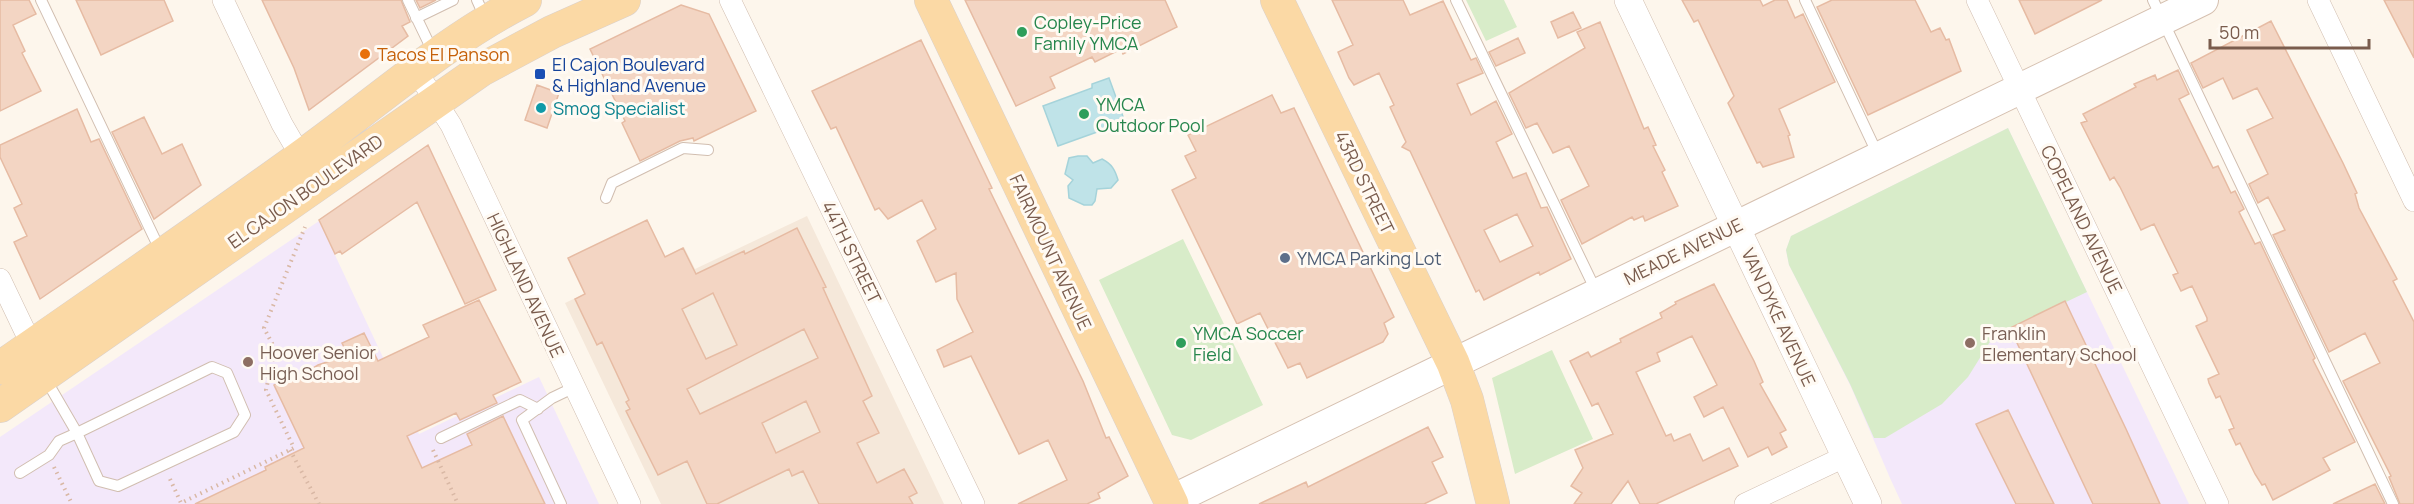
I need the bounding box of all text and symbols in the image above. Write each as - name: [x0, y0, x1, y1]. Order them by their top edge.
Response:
- place label: Copley-Price Family YMCA: [1034, 10, 1142, 55]
- scale bar: [2210, 12, 2369, 50]
- text: 50 m: [2219, 20, 2259, 44]
- marker: Copley-Price Family YMCA: [1015, 25, 1029, 39]
- place label: Tacos El Panson: [377, 42, 510, 66]
- marker: Tacos El Panson: [358, 47, 372, 61]
- place label: El Cajon Boulevard & Highland Avenue: [552, 52, 706, 97]
- marker: El Cajon Boulevard & Highland Avenue: [533, 67, 547, 81]
- place label: YMCA Outdoor Pool: [1096, 92, 1205, 137]
- place label: Smog Specialist: [553, 96, 685, 120]
- marker: Smog Specialist: [534, 101, 548, 115]
- marker: YMCA Outdoor Pool: [1077, 107, 1091, 121]
- street label: 43RD STREET: [1330, 126, 1400, 238]
- street label: EL CAJON BOULEVARD: [223, 128, 387, 254]
- street label: COPELAND AVENUE: [2036, 141, 2128, 297]
- street label: FAIRMOUNT AVENUE: [1004, 170, 1098, 334]
- street label: 44TH STREET: [817, 197, 887, 308]
- street label: HIGHLAND AVENUE: [482, 209, 570, 361]
- street label: MEADE AVENUE: [1620, 212, 1746, 290]
- street label: VAN DYKE AVENUE: [1737, 244, 1821, 390]
- place label: YMCA Parking Lot: [1297, 246, 1442, 270]
- marker: YMCA Parking Lot: [1278, 251, 1292, 265]
- place label: YMCA Soccer Field: [1193, 321, 1304, 366]
- place label: Franklin Elementary School: [1982, 321, 2137, 366]
- marker: YMCA Soccer Field: [1174, 336, 1188, 350]
- marker: Franklin Elementary School: [1963, 336, 1977, 350]
- place label: Hoover Senior High School: [260, 340, 377, 385]
- marker: Hoover Senior High School: [241, 355, 255, 369]

